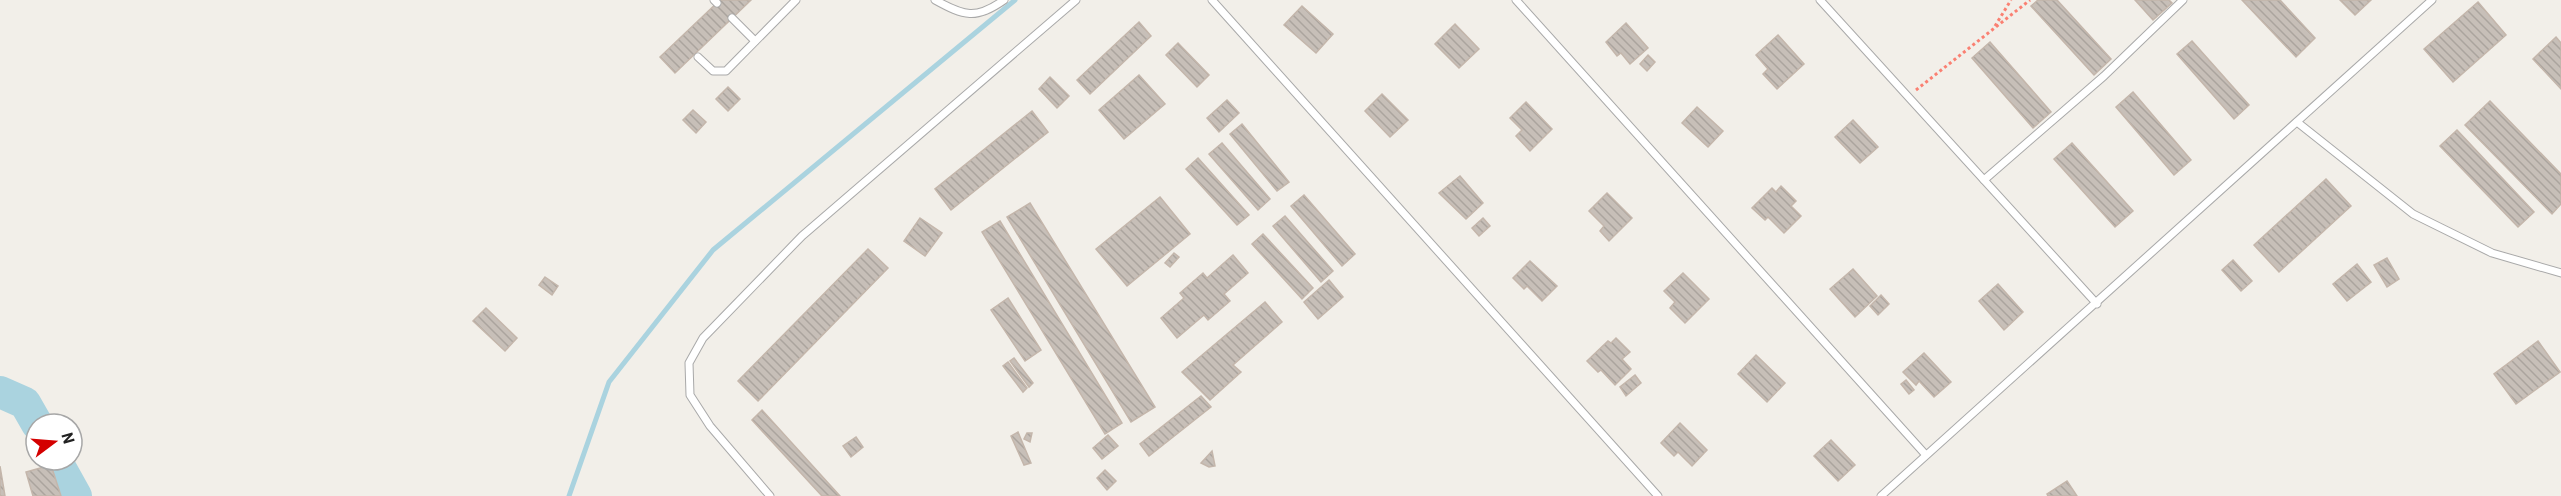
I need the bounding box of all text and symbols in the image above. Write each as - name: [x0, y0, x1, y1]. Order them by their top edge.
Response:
- north arrow: [24, 412, 84, 472]
- text: N: [58, 430, 79, 445]

